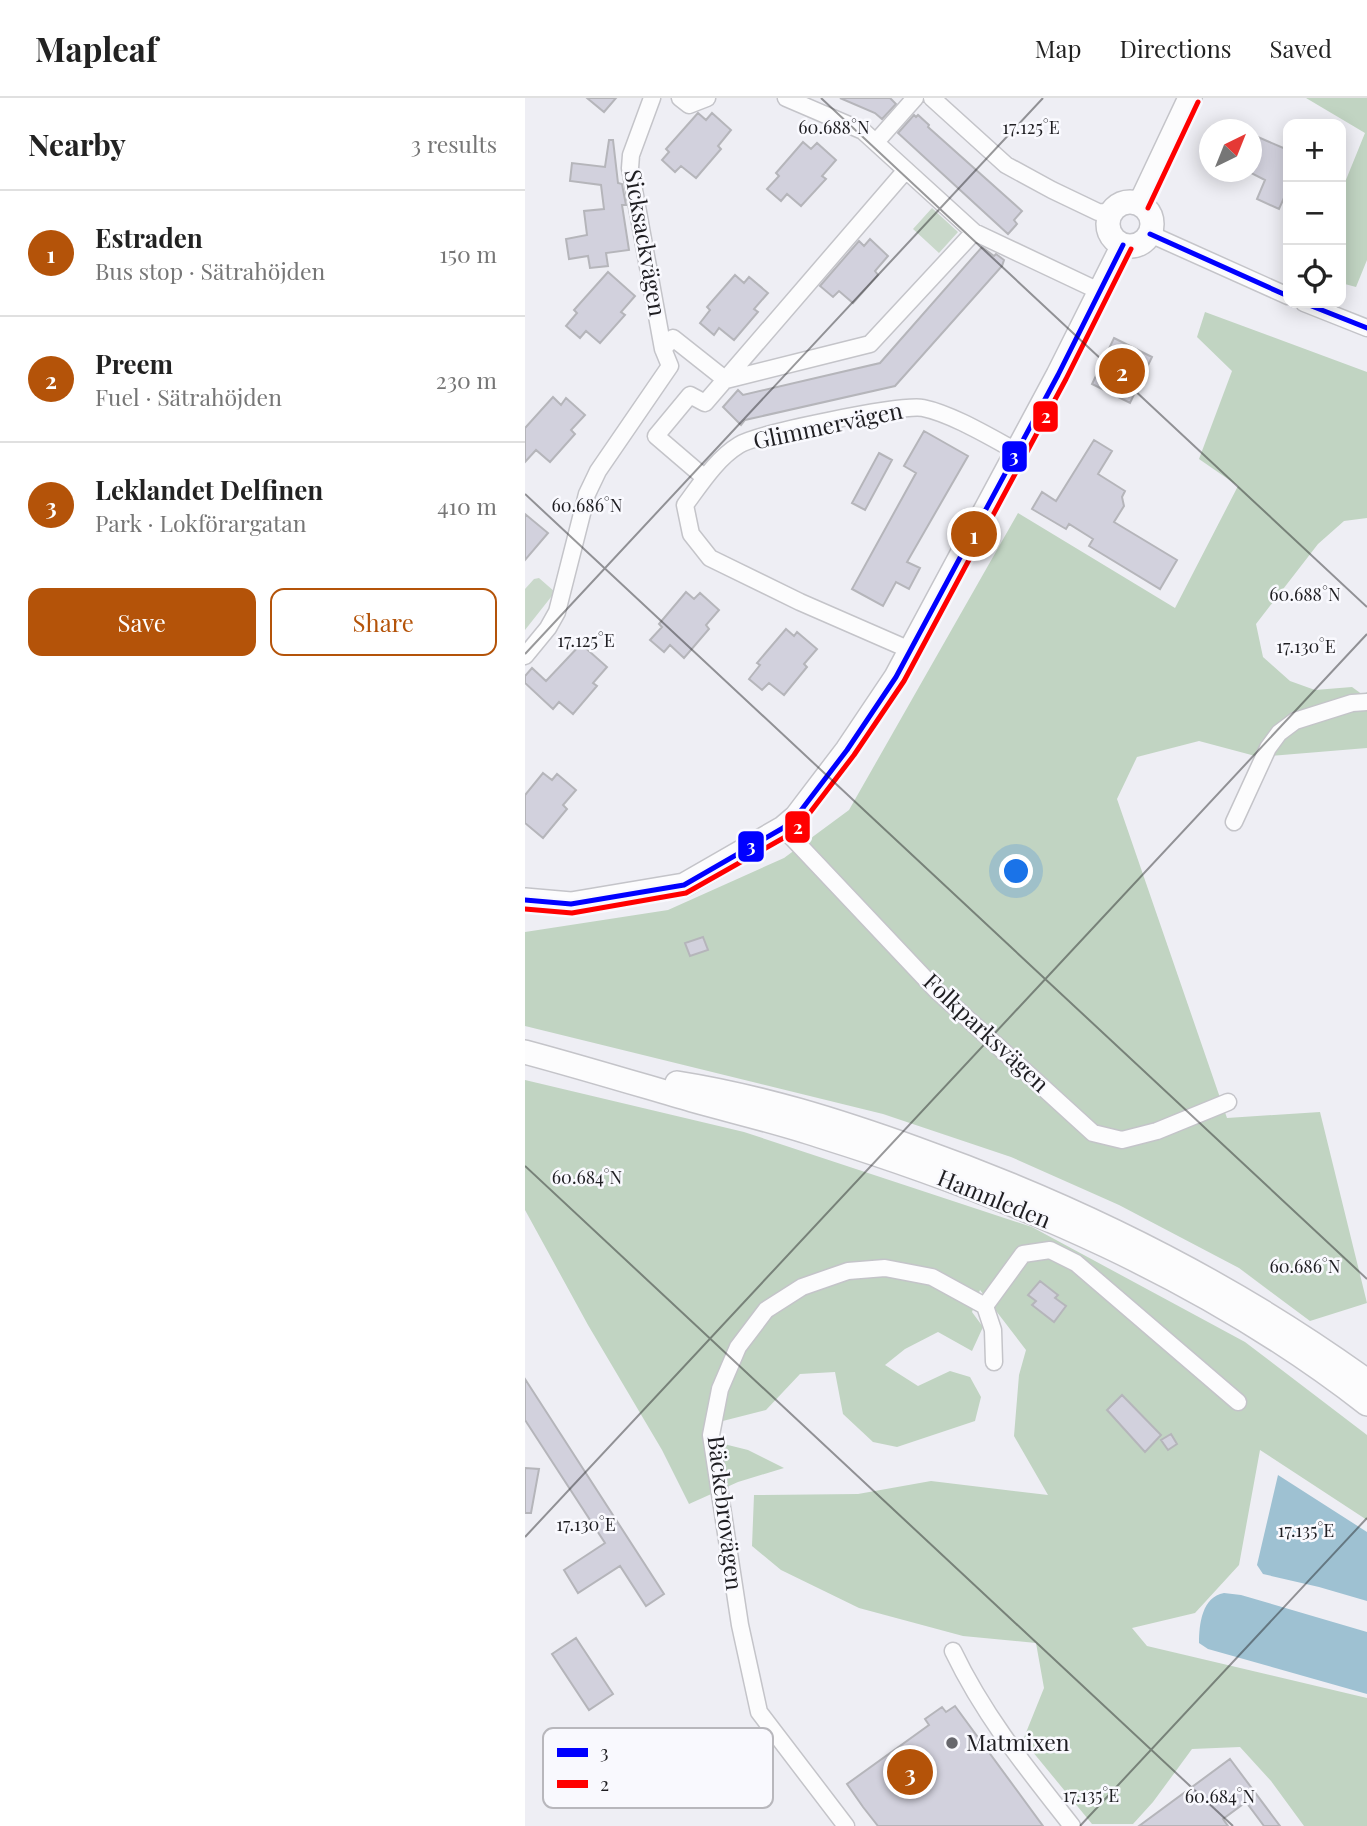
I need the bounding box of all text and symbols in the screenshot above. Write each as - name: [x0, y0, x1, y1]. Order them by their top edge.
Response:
- text: Mapleaf: [35, 26, 158, 70]
- text: Map: [1035, 32, 1081, 64]
- text: Directions: [1119, 32, 1232, 64]
- text: Saved: [1270, 32, 1332, 64]
- text: 60.688°N: [798, 115, 870, 139]
- text: 17.125°E: [1002, 115, 1060, 139]
- north arrow: [1199, 119, 1262, 182]
- map controls: [1283, 119, 1346, 308]
- button: +: [1283, 119, 1346, 182]
- text: Nearby: [28, 124, 126, 164]
- text: 3 results: [411, 128, 497, 159]
- street label: Sicksackvägen: [618, 167, 675, 319]
- button: −: [1283, 182, 1346, 245]
- text: Estraden: [95, 220, 203, 255]
- text: 1: [47, 238, 55, 269]
- text: 150 m: [439, 238, 497, 269]
- button: locate: [1283, 245, 1346, 308]
- text: Bus stop · Sätrahöjden: [95, 255, 325, 286]
- pin: 2: [1099, 345, 1145, 397]
- text: Preem: [95, 346, 173, 381]
- text: 2: [45, 364, 57, 395]
- text: 230 m: [436, 364, 497, 395]
- text: Fuel · Sätrahöjden: [95, 381, 282, 412]
- street label: Glimmervägen: [750, 394, 905, 455]
- line badge: 2: [1032, 400, 1059, 433]
- text: 2: [1041, 402, 1051, 428]
- line badge: 3: [1001, 440, 1028, 473]
- text: 3: [1009, 442, 1019, 468]
- text: Leklandet Delfinen: [95, 472, 323, 507]
- text: 3: [45, 490, 57, 521]
- text: 410 m: [437, 490, 497, 521]
- text: 60.686°N: [551, 493, 623, 517]
- text: Park · Lokförargatan: [95, 507, 306, 538]
- pin: 1: [951, 508, 997, 560]
- text: 60.688°N: [1269, 582, 1341, 606]
- button: Save: [28, 588, 256, 656]
- button: Share: [270, 588, 497, 656]
- text: 17.125°E: [557, 628, 615, 652]
- text: 17.130°E: [1276, 634, 1336, 658]
- line badge: 2: [784, 810, 811, 844]
- text: 2: [793, 813, 803, 839]
- line badge: 3: [737, 830, 765, 863]
- text: 3: [746, 832, 756, 858]
- your location: [999, 854, 1033, 888]
- street label: Folkparksvägen: [917, 965, 1057, 1098]
- street label: Hamnleden: [933, 1161, 1056, 1234]
- text: 60.684°N: [552, 1165, 622, 1189]
- text: 60.686°N: [1269, 1254, 1341, 1278]
- street label: Bäckebrovägen: [702, 1434, 751, 1592]
- text: 17.130°E: [556, 1512, 616, 1536]
- text: 17.135°E: [1278, 1518, 1334, 1542]
- place label: Matmixen: [966, 1726, 1070, 1757]
- legend: [543, 1728, 773, 1808]
- marker: Matmixen: [944, 1735, 960, 1751]
- text: 3: [600, 1738, 609, 1764]
- pin: 3: [887, 1746, 933, 1798]
- text: 2: [600, 1770, 609, 1796]
- text: 17.135°E: [1063, 1783, 1119, 1807]
- text: 60.684°N: [1185, 1784, 1255, 1808]

